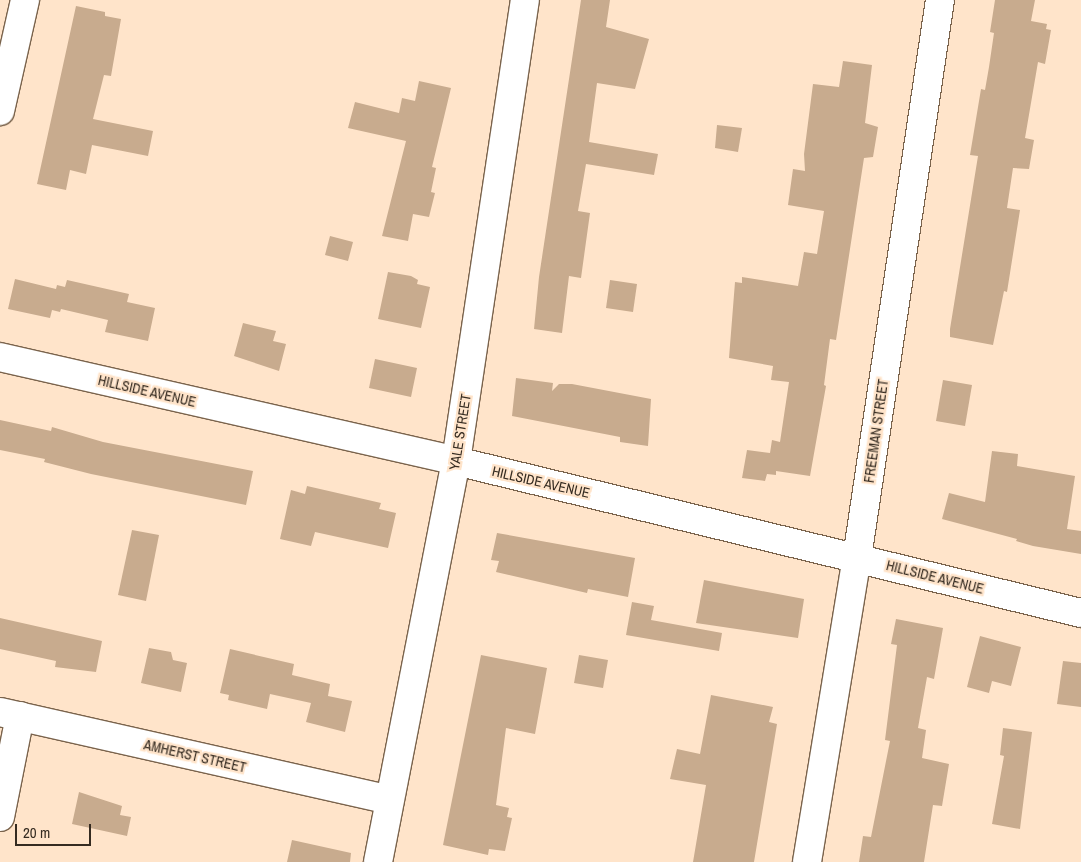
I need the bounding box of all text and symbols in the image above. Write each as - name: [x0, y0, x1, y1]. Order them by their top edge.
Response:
- street label: HILLSIDE AVENUE: [96, 371, 198, 411]
- street label: FREEMAN STREET: [860, 378, 892, 484]
- street label: YALE STREET: [446, 393, 474, 471]
- street label: HILLSIDE AVENUE: [490, 462, 592, 502]
- street label: HILLSIDE AVENUE: [884, 557, 986, 597]
- street label: AMHERST STREET: [142, 736, 248, 776]
- scale bar: [18, 814, 94, 846]
- text: 20 m: [23, 822, 50, 843]

